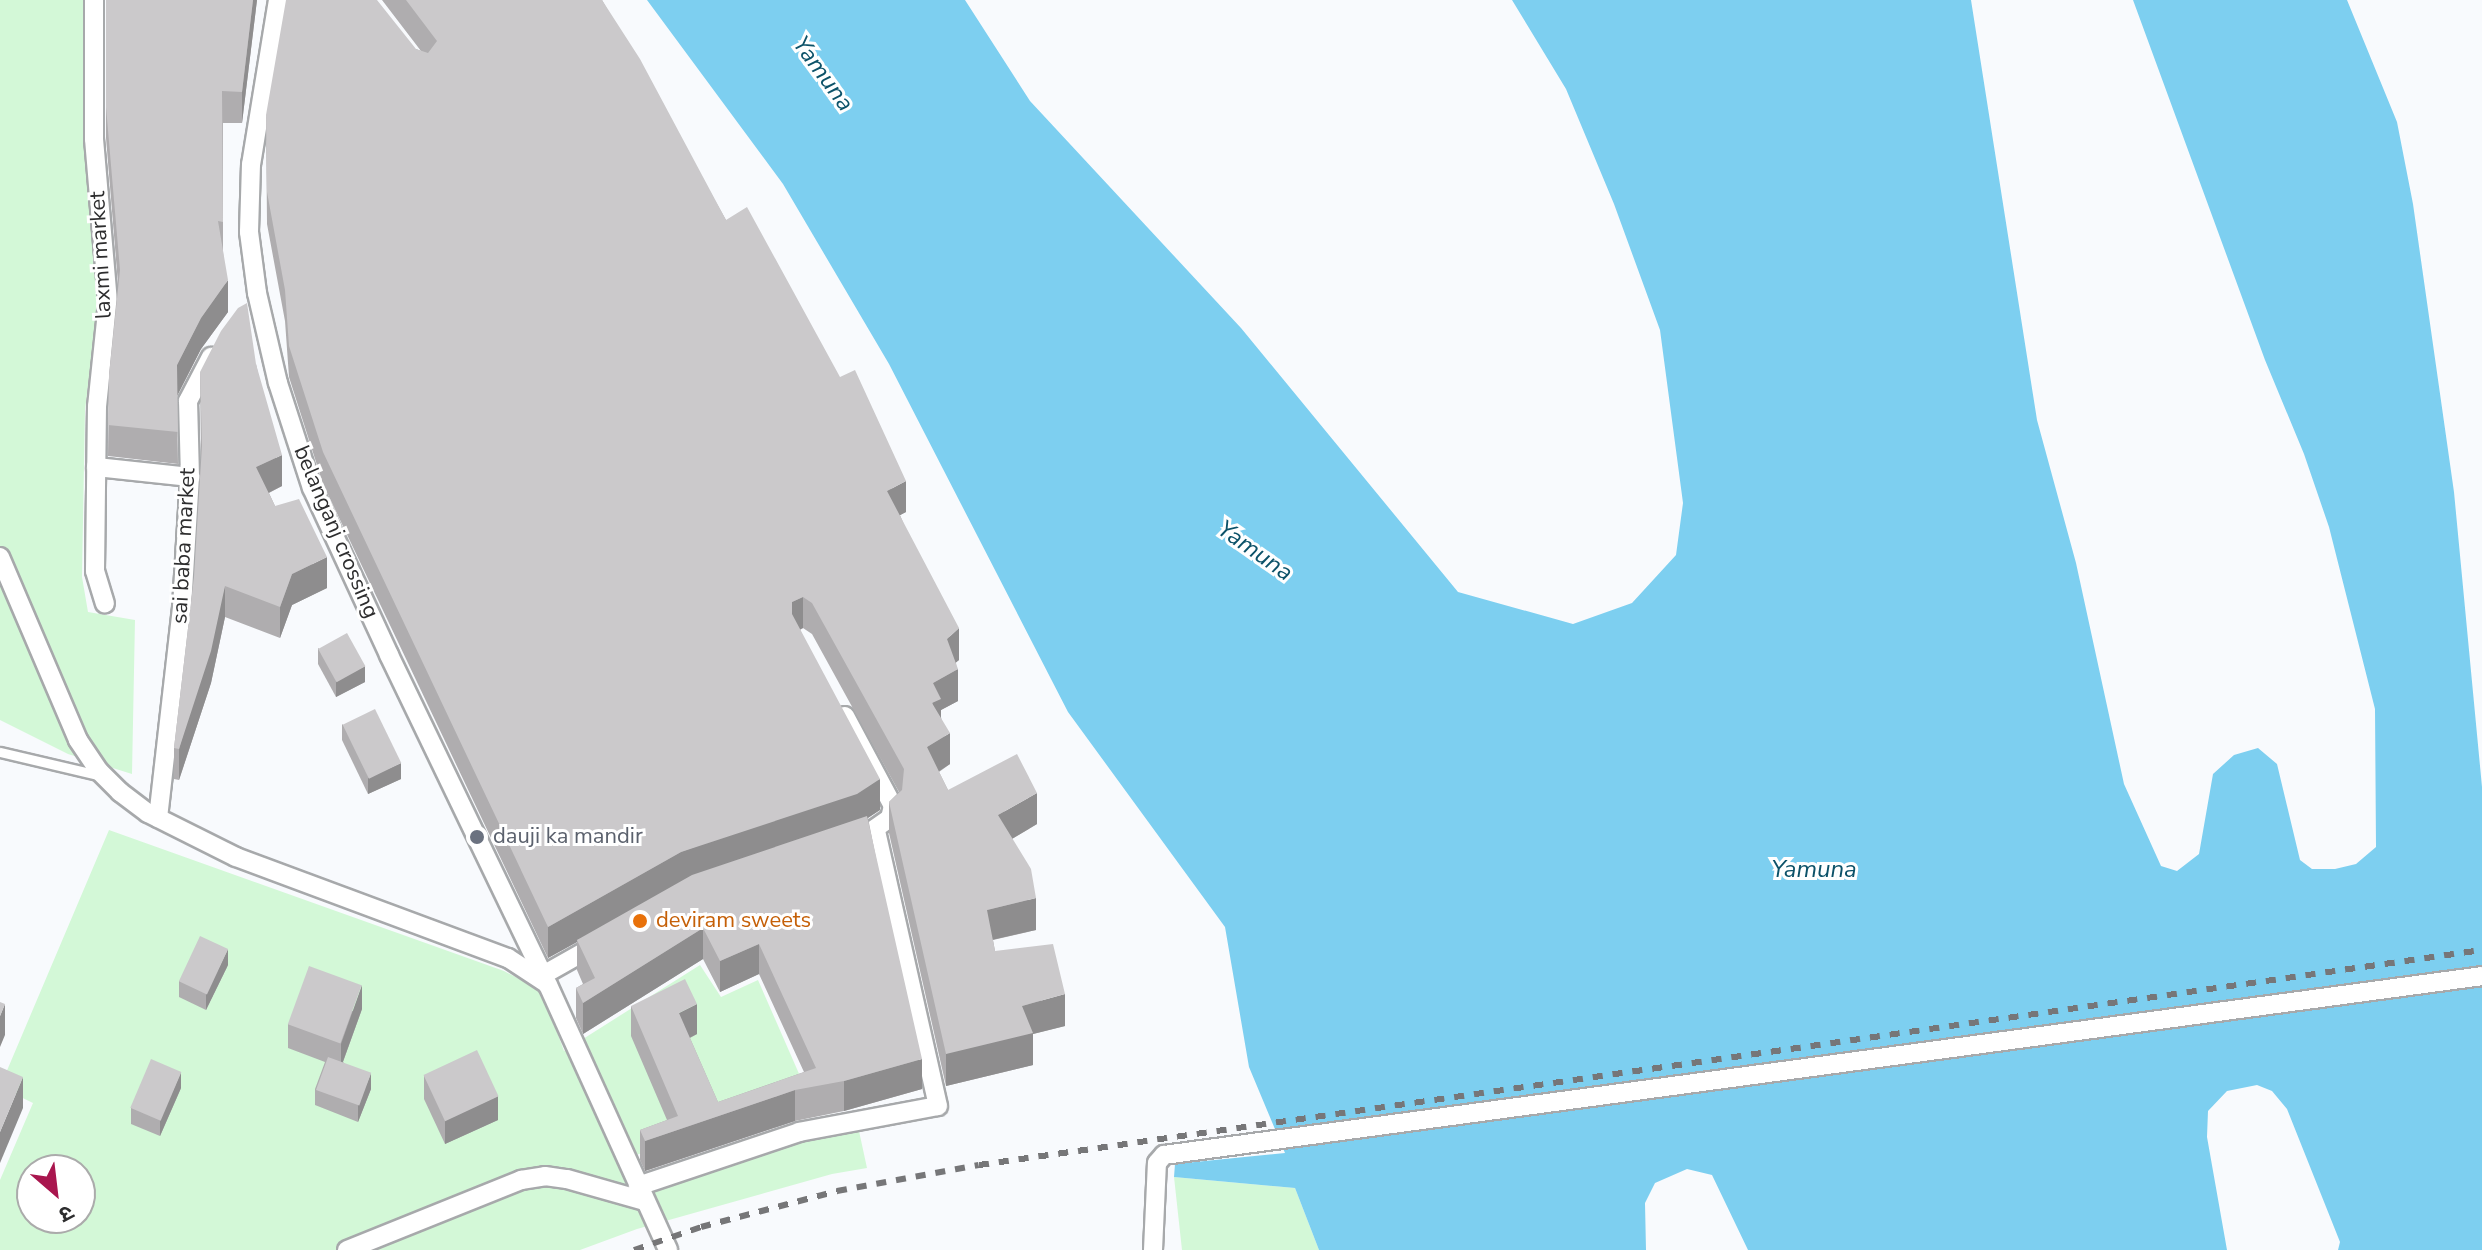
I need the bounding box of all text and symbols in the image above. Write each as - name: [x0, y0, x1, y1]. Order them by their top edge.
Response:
- water label: Yamuna: [786, 31, 860, 117]
- street label: laxmi market: [84, 190, 118, 320]
- street label: belanganj crossing: [288, 442, 384, 622]
- street label: sai baba market: [167, 467, 201, 625]
- water label: Yamuna: [1212, 515, 1298, 587]
- place label: dauji ka mandir: [493, 824, 643, 850]
- marker: dauji ka mandir: [468, 828, 486, 846]
- water label: Yamuna: [1771, 856, 1857, 884]
- place label: deviram sweets: [656, 908, 811, 934]
- marker: deviram sweets: [631, 912, 649, 930]
- north arrow: [16, 1154, 96, 1234]
- text: उ: [54, 1197, 79, 1230]

